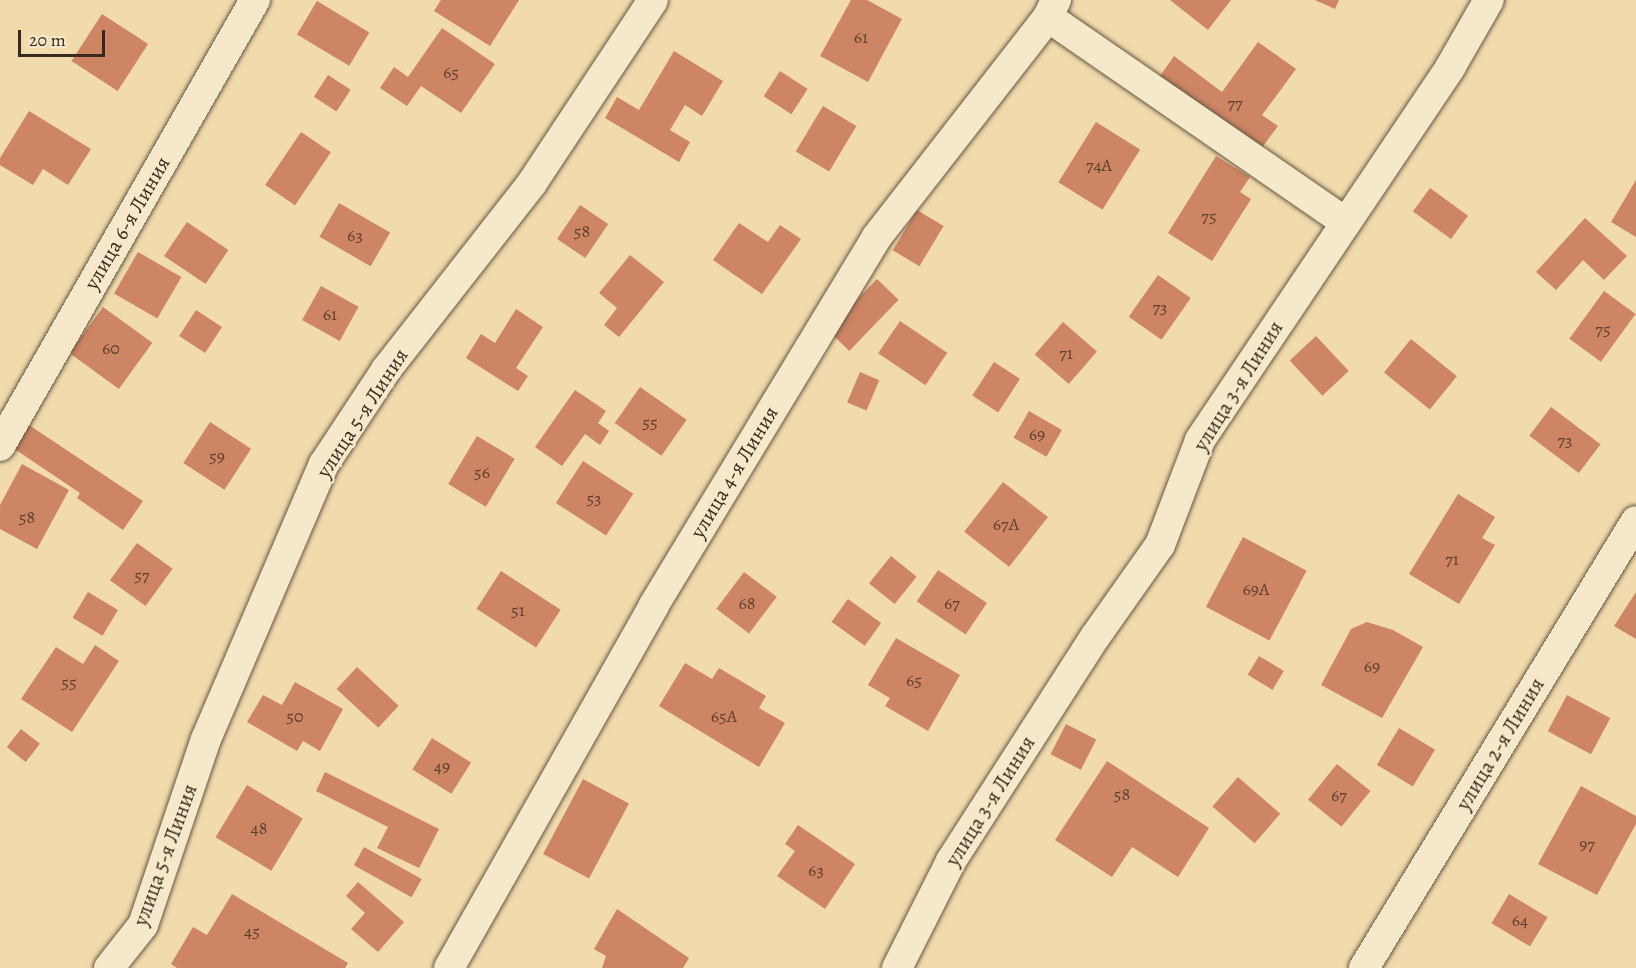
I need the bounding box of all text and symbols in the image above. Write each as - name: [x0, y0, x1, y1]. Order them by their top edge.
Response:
- scale bar: [21, 18, 108, 56]
- house number: 61: [854, 26, 868, 48]
- text: 20 m: [29, 28, 66, 52]
- house number: 65: [443, 61, 459, 83]
- house number: 77: [1227, 92, 1243, 114]
- street label: улица 6-я Линия: [79, 152, 175, 294]
- house number: 74А: [1086, 154, 1112, 176]
- house number: 75: [1201, 205, 1217, 227]
- house number: 58: [574, 220, 590, 242]
- house number: 63: [347, 224, 363, 246]
- house number: 73: [1152, 296, 1168, 318]
- house number: 61: [323, 303, 337, 325]
- street label: улица 3-я Линия: [1188, 316, 1288, 456]
- house number: 75: [1595, 318, 1611, 340]
- house number: 60: [102, 337, 120, 359]
- house number: 71: [1059, 342, 1073, 364]
- street label: улица 5-я Линия: [311, 344, 413, 482]
- street label: улица 4-я Линия: [685, 401, 783, 543]
- house number: 55: [642, 411, 658, 433]
- house number: 69: [1029, 423, 1045, 445]
- house number: 73: [1557, 429, 1573, 451]
- house number: 59: [209, 445, 225, 467]
- house number: 56: [474, 461, 490, 483]
- house number: 53: [586, 487, 602, 509]
- house number: 58: [19, 506, 35, 528]
- house number: 67А: [993, 513, 1019, 535]
- house number: 71: [1445, 548, 1459, 570]
- house number: 57: [134, 564, 150, 586]
- house number: 69А: [1242, 578, 1270, 600]
- house number: 68: [738, 592, 756, 614]
- house number: 67: [944, 592, 960, 614]
- house number: 51: [511, 599, 525, 621]
- house number: 69: [1364, 655, 1380, 677]
- house number: 65: [906, 669, 922, 691]
- house number: 55: [61, 671, 77, 693]
- street label: улица 2-я Линия: [1451, 673, 1549, 815]
- house number: 50: [286, 705, 304, 727]
- house number: 65А: [711, 705, 737, 727]
- street label: улица 3-я Линия: [940, 731, 1040, 871]
- house number: 49: [434, 755, 450, 777]
- street label: улица 5-я Линия: [128, 781, 202, 929]
- house number: 58: [1114, 783, 1130, 805]
- house number: 67: [1331, 784, 1347, 806]
- house number: 48: [251, 817, 267, 839]
- house number: 97: [1579, 833, 1595, 855]
- house number: 63: [808, 859, 824, 881]
- house number: 64: [1512, 909, 1528, 931]
- house number: 45: [244, 920, 260, 942]

